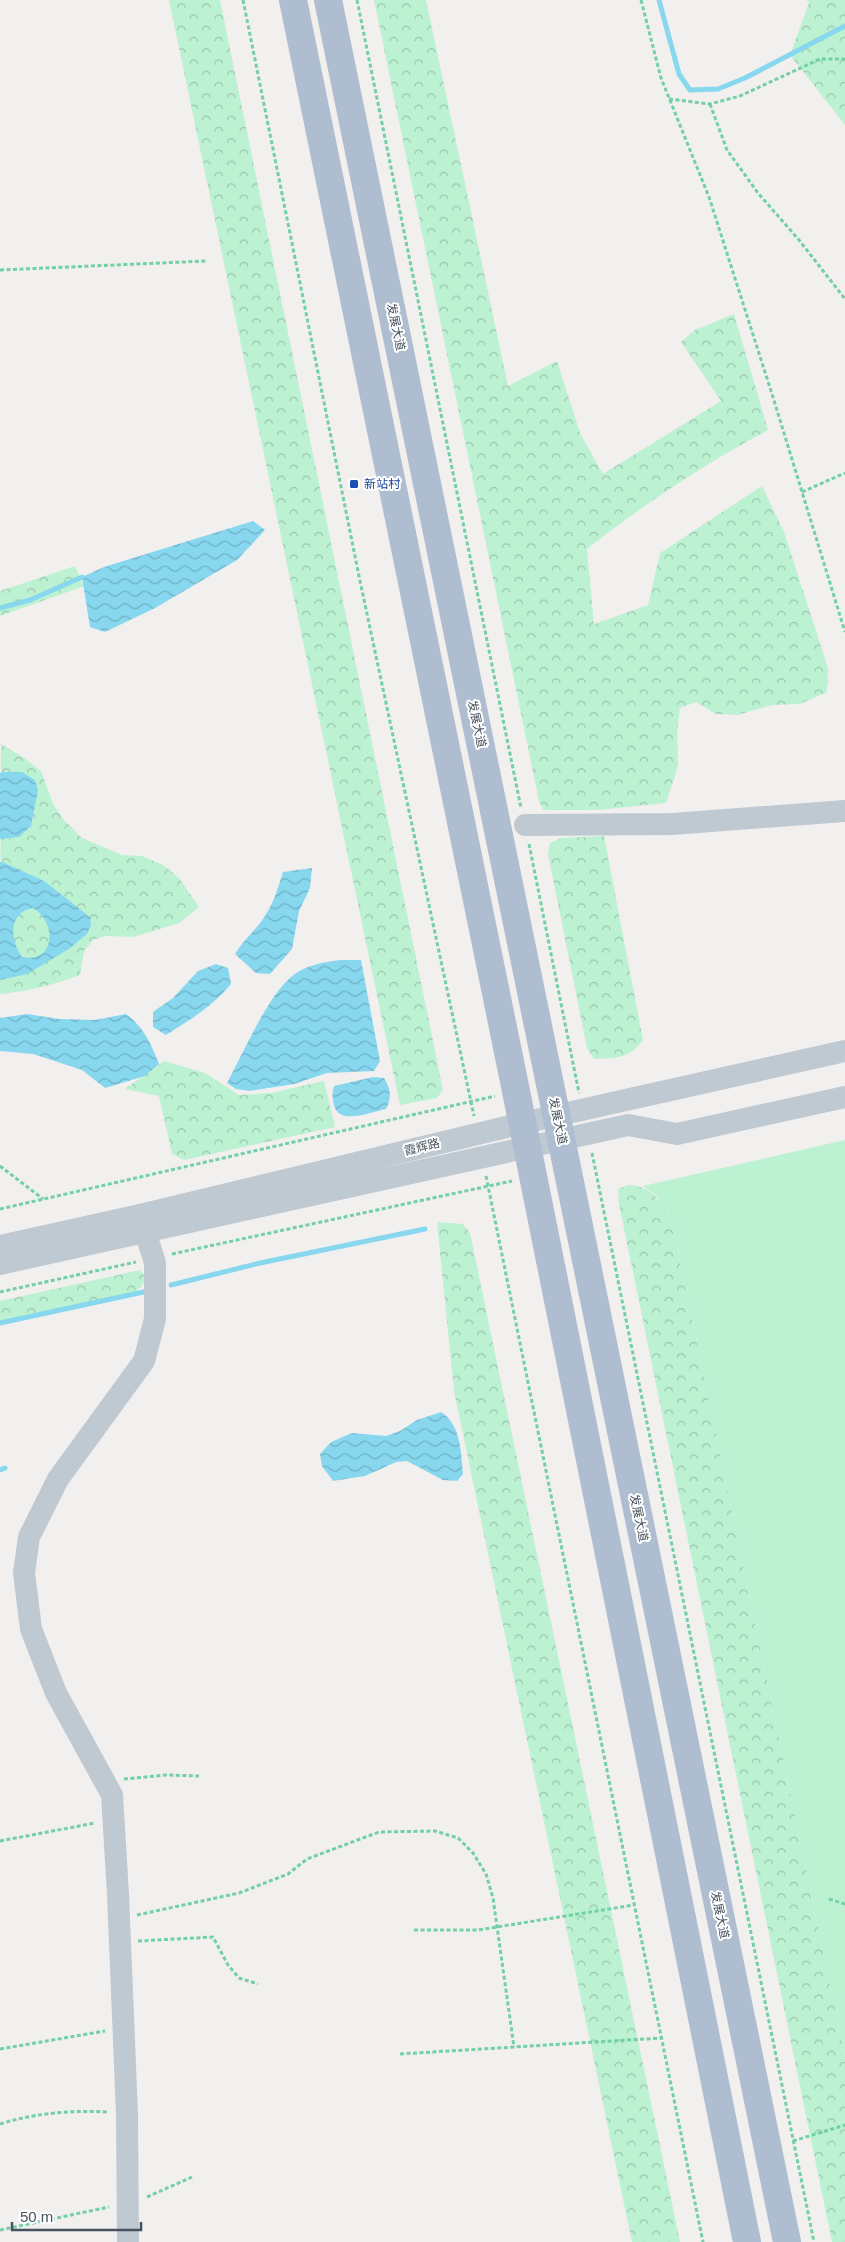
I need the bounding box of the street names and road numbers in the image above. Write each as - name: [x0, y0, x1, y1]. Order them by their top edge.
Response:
- street label: 发展大道: [384, 302, 408, 352]
- street label: 发展大道: [465, 699, 489, 749]
- street label: 发展大道: [546, 1096, 570, 1146]
- street label: 霞辉路: [403, 1136, 441, 1158]
- street label: 发展大道: [627, 1493, 651, 1543]
- street label: 发展大道: [708, 1890, 732, 1940]

